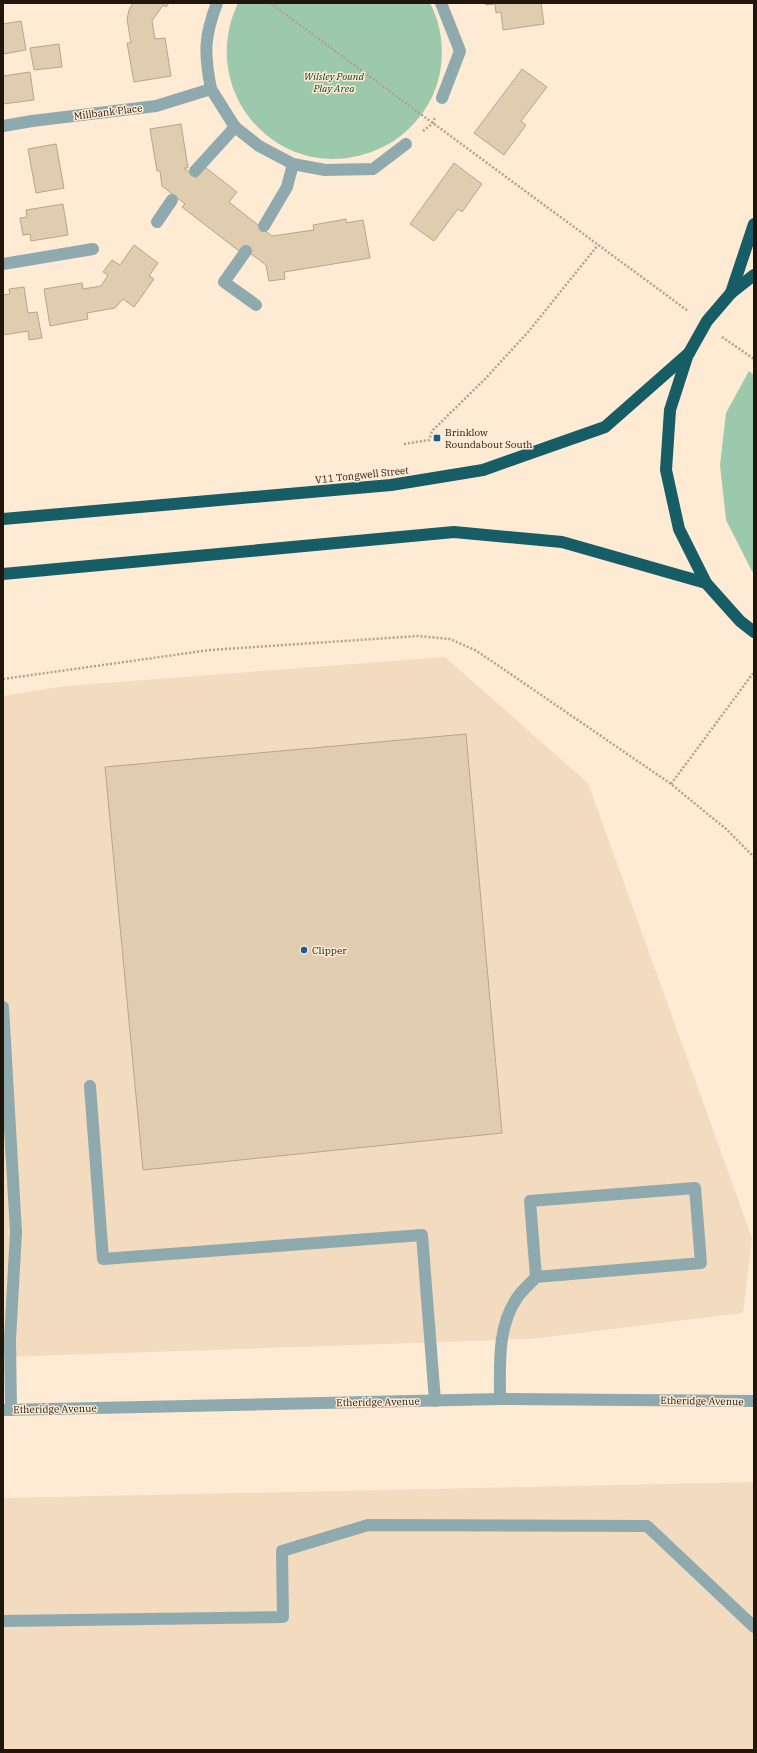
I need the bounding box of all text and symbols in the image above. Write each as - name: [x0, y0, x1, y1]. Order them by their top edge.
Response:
- park label: Wilsley Pound Play Area: [304, 70, 364, 95]
- street label: Millbank Place: [73, 101, 143, 123]
- place label: Brinklow Roundabout South: [445, 426, 532, 451]
- marker: Brinklow Roundabout South: [432, 433, 442, 443]
- street label: V11 Tongwell Street: [315, 464, 410, 486]
- place label: Clipper: [312, 944, 347, 957]
- marker: Clipper: [299, 945, 309, 955]
- street label: Etheridge Avenue: [660, 1394, 744, 1408]
- street label: Etheridge Avenue: [336, 1395, 420, 1409]
- street label: Etheridge Avenue: [13, 1402, 97, 1416]

